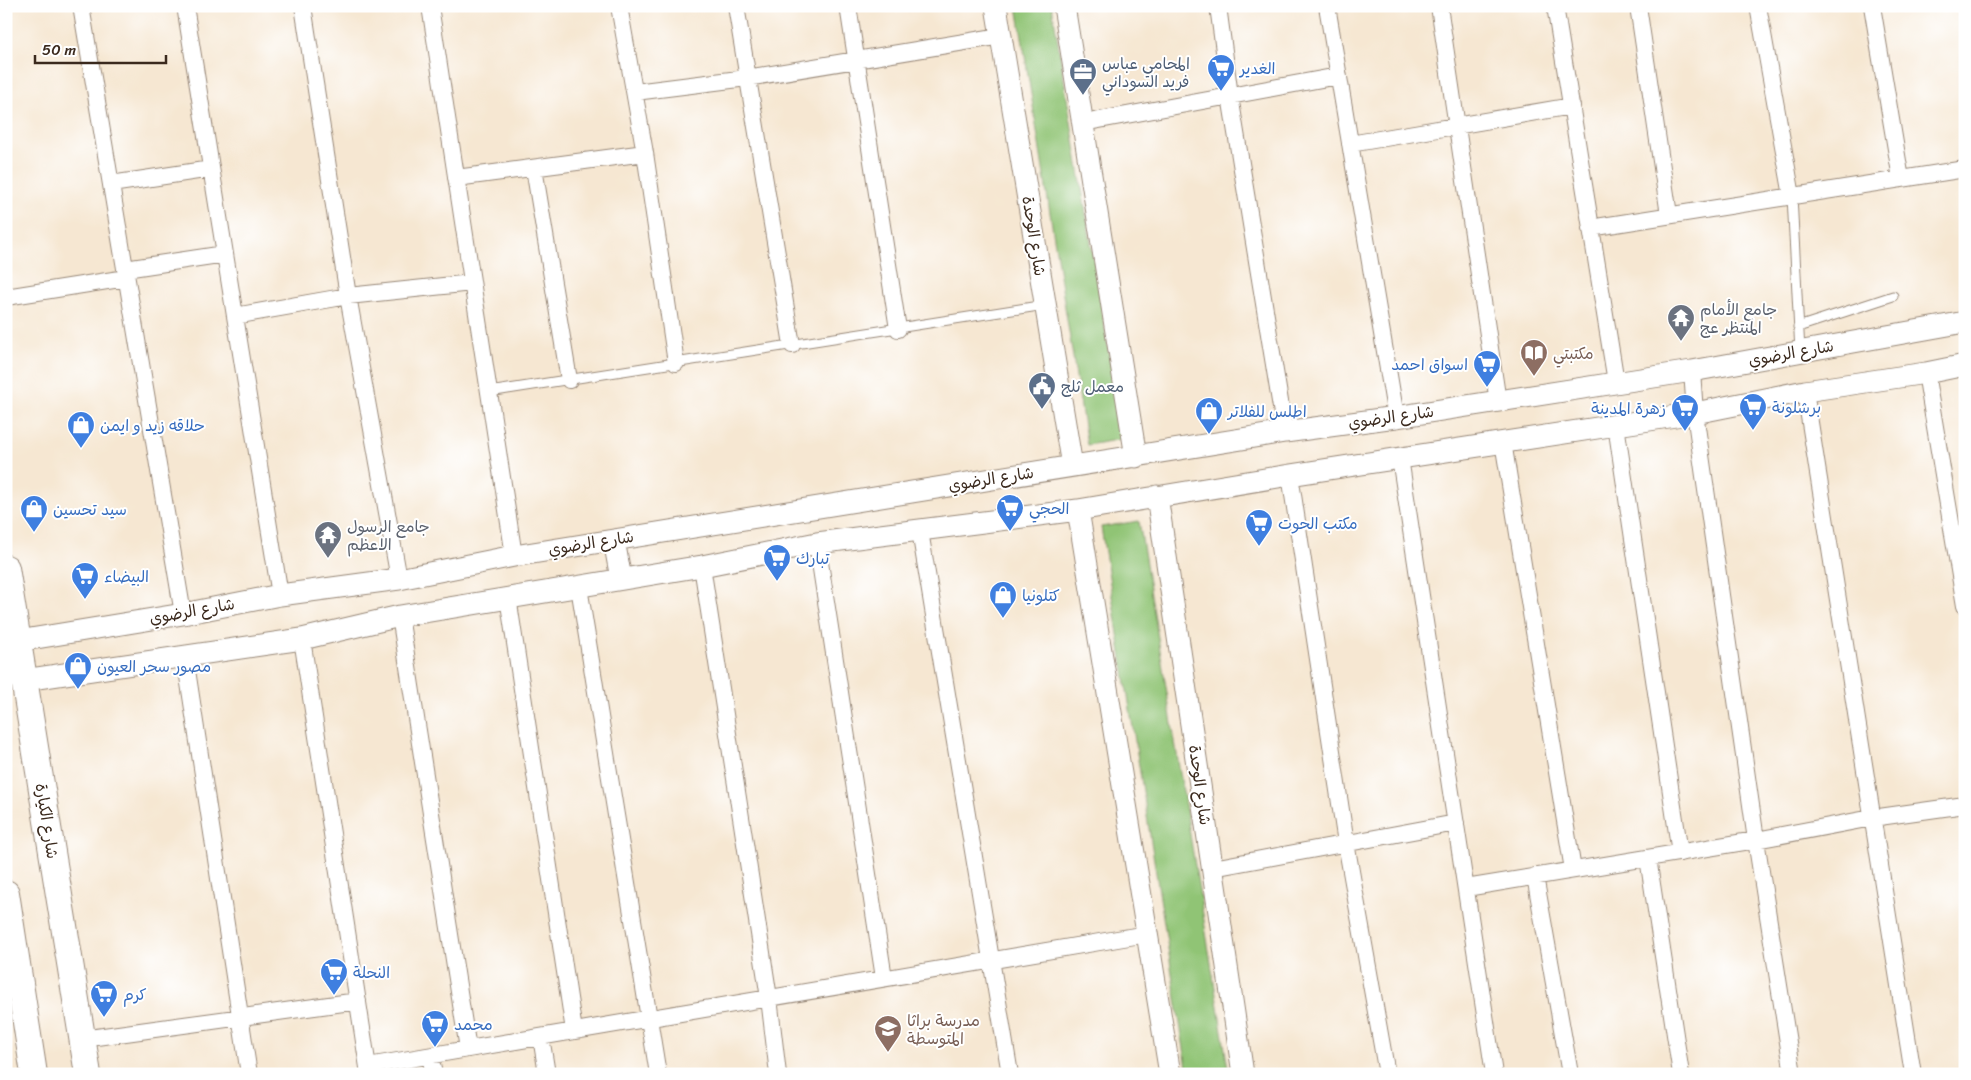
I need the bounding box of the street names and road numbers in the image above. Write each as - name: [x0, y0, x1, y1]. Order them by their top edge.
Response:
- street label: شارع الوحدة: [1013, 194, 1055, 278]
- street label: شارع الرضوي: [1746, 331, 1836, 375]
- street label: شارع الرضوي: [1346, 397, 1436, 437]
- street label: شارع الرضوي: [946, 458, 1036, 500]
- street label: شارع الرضوي: [546, 522, 636, 564]
- street label: شارع الرضوي: [147, 589, 237, 633]
- street label: شارع الوحدة: [1180, 743, 1220, 827]
- street label: شارع الكيارة: [27, 781, 67, 861]

